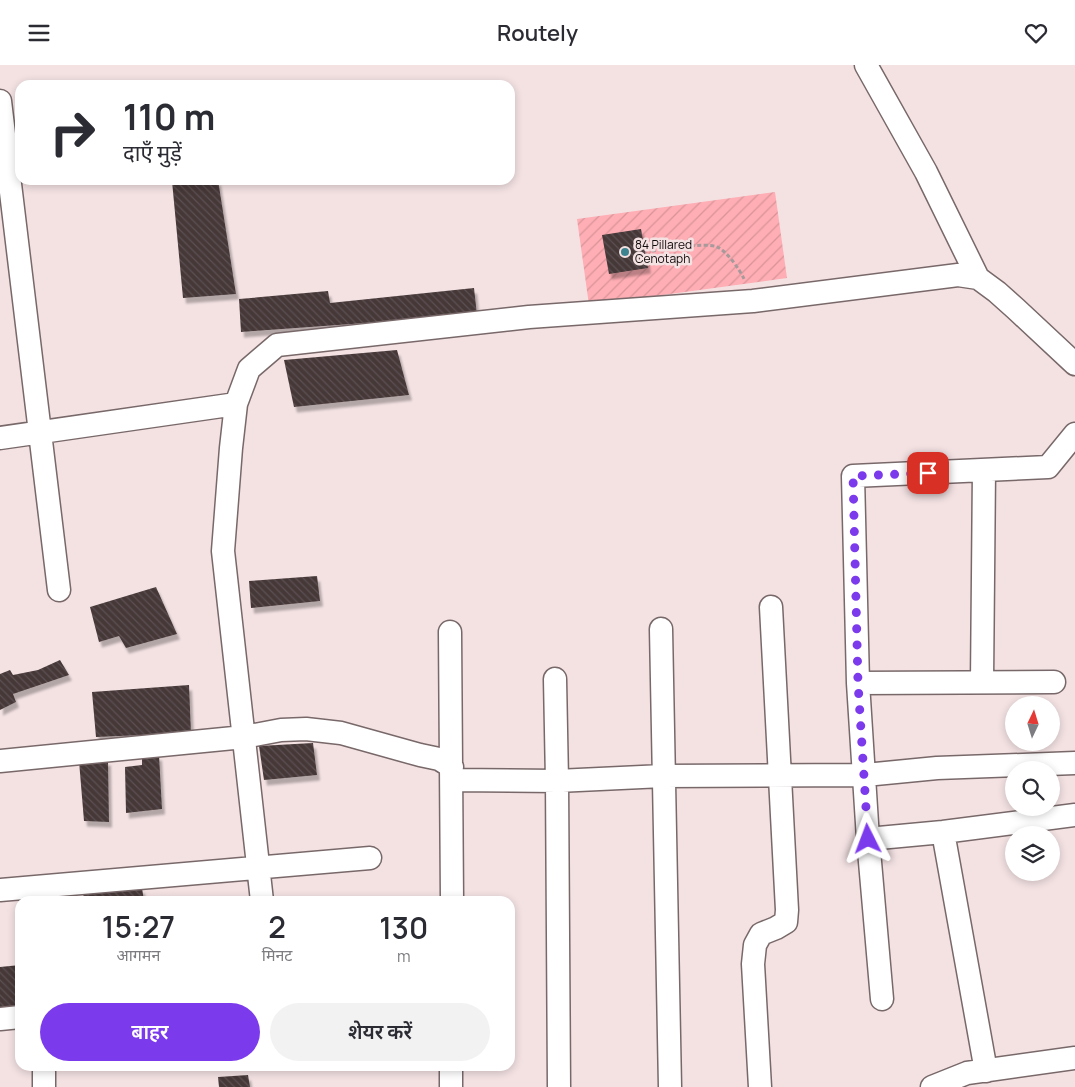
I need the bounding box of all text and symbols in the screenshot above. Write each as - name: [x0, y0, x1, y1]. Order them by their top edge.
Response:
- text: Routely: [497, 18, 578, 48]
- icon: menu: [25, 19, 53, 47]
- icon: heart: [1022, 19, 1050, 47]
- text: 110 m: [123, 93, 215, 141]
- icon: right: [40, 100, 105, 165]
- text: दाएँ मुड़ें: [123, 138, 182, 168]
- place label: 84 Pillared Cenotaph: [635, 236, 692, 267]
- marker: 84 Pillared Cenotaph: [619, 246, 631, 258]
- pin: [907, 452, 949, 494]
- icon: arrive: [914, 459, 942, 487]
- north arrow: [1005, 696, 1060, 751]
- map controls: [1005, 696, 1060, 881]
- button: search: [1005, 761, 1060, 816]
- position arrow: [841, 812, 893, 864]
- button: layers: [1005, 826, 1060, 881]
- text: 15:27: [102, 906, 175, 947]
- text: 2: [268, 906, 286, 947]
- text: 130: [379, 907, 428, 948]
- text: आगमन: [116, 944, 160, 966]
- text: मिनट: [262, 944, 292, 966]
- text: m: [397, 945, 411, 967]
- button: बाहर: [40, 1003, 260, 1061]
- button: शेयर करें: [270, 1003, 490, 1061]

